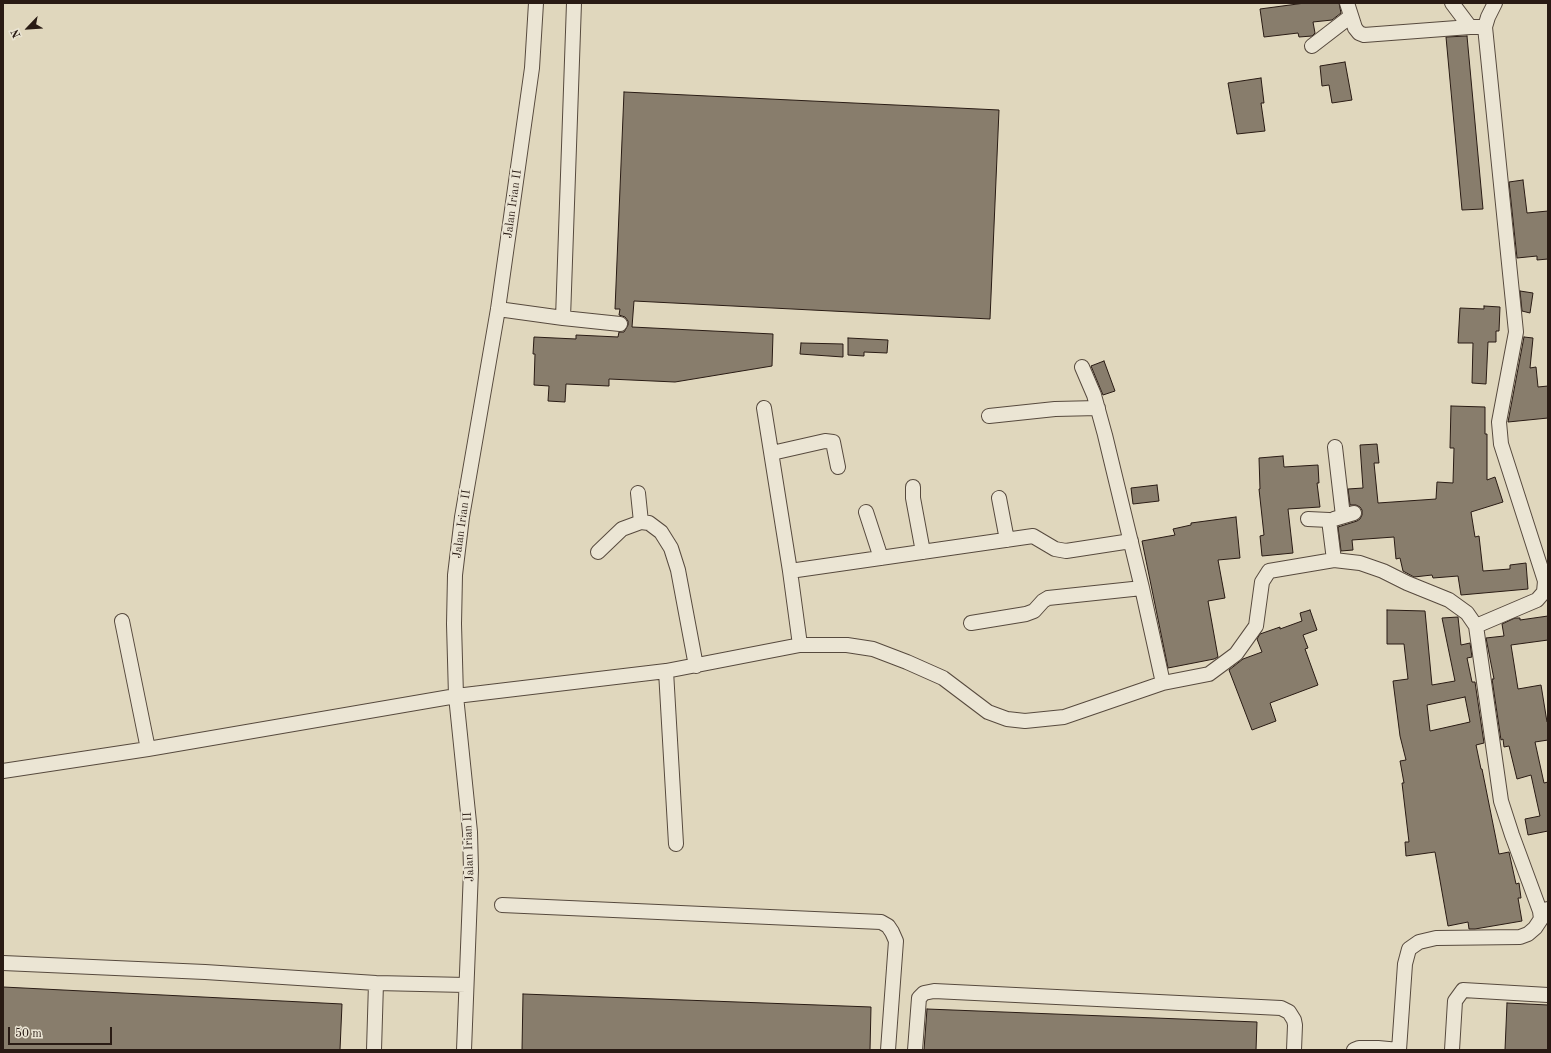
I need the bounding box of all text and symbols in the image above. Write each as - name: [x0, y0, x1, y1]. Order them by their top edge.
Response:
- north arrow: [8, 8, 48, 48]
- text: N: [10, 27, 23, 39]
- street label: Jalan Irian II: [501, 169, 525, 239]
- street label: Jalan Irian II: [450, 489, 474, 559]
- street label: Jalan Irian II: [461, 812, 477, 882]
- scale bar: [10, 1019, 114, 1045]
- text: 50 m: [15, 1028, 42, 1040]

